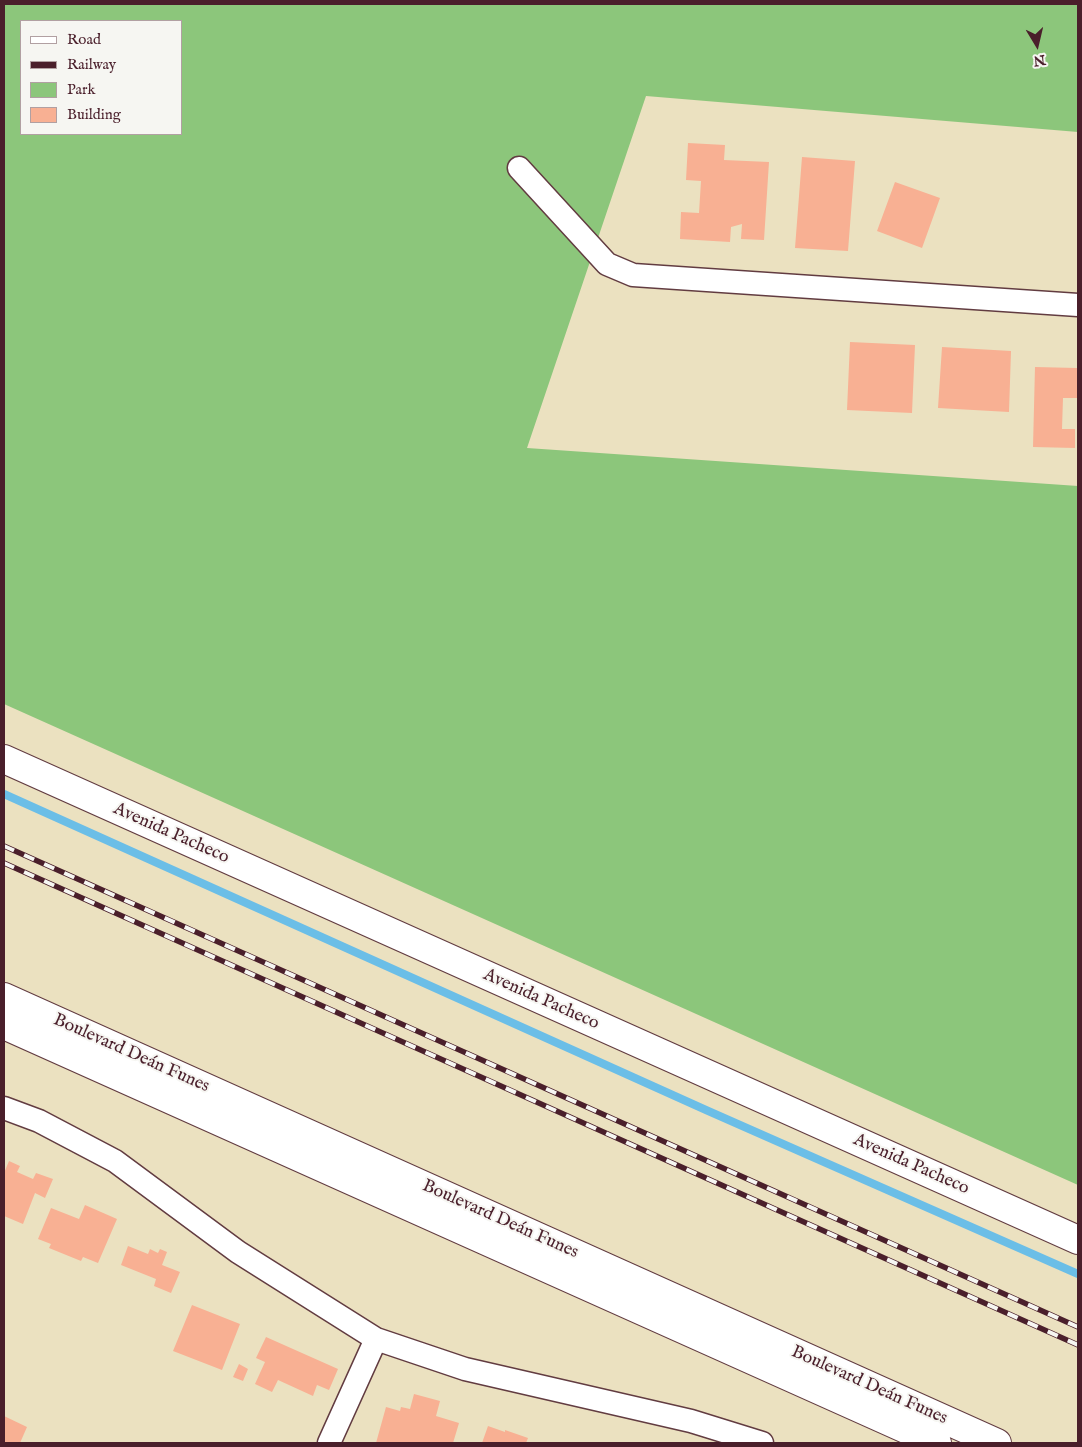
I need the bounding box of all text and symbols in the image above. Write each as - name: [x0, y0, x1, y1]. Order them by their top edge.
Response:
- legend: [20, 20, 182, 135]
- north arrow: [1012, 20, 1062, 70]
- text: Road: [67, 30, 101, 49]
- text: N: [1032, 50, 1047, 70]
- text: Railway: [67, 55, 116, 74]
- text: Park: [67, 80, 96, 99]
- text: Building: [67, 105, 121, 124]
- street label: Avenida Pacheco: [110, 799, 232, 869]
- street label: Avenida Pacheco: [480, 965, 602, 1035]
- street label: Boulevard Deán Funes: [50, 1010, 212, 1098]
- street label: Avenida Pacheco: [850, 1130, 972, 1200]
- street label: Boulevard Deán Funes: [419, 1176, 581, 1264]
- street label: Boulevard Deán Funes: [788, 1342, 950, 1430]

